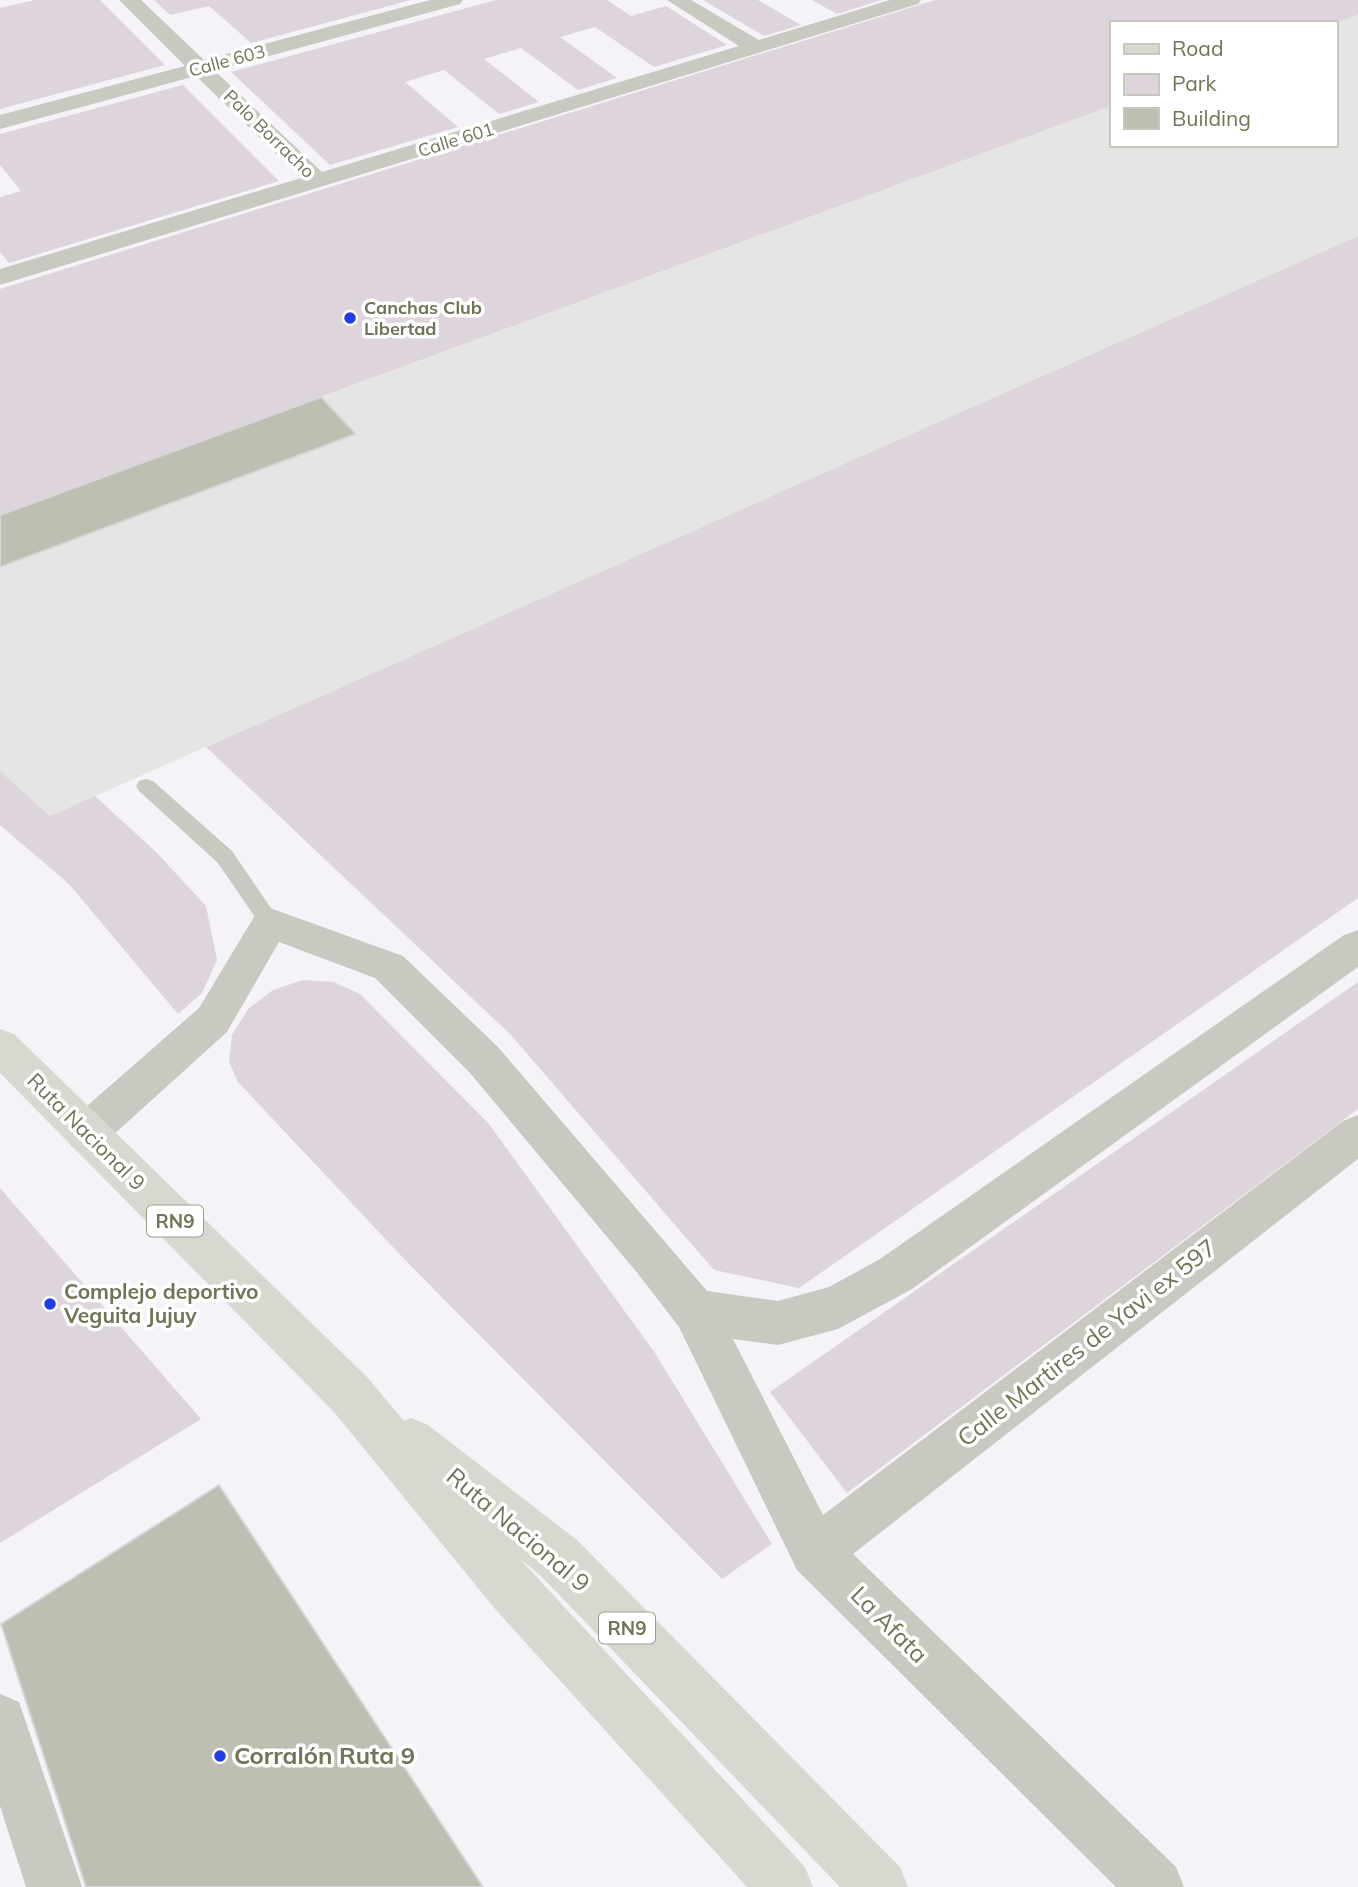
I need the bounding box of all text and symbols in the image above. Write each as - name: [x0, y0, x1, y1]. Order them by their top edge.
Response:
- legend: [1110, 21, 1337, 147]
- text: Road: [1172, 35, 1223, 61]
- street label: Calle 603: [186, 39, 268, 82]
- text: Park: [1172, 70, 1216, 96]
- street label: Palo Borracho: [219, 85, 320, 183]
- text: Building: [1172, 105, 1251, 131]
- street label: Calle 601: [415, 117, 497, 162]
- place label: Canchas Club Libertad: [364, 296, 482, 340]
- marker: Canchas Club Libertad: [342, 310, 358, 326]
- street label: Ruta Nacional 9: [22, 1067, 151, 1196]
- road number: RN9: [147, 1205, 203, 1236]
- street label: Calle Martires de Yavi ex 597: [951, 1232, 1222, 1453]
- place label: Complejo deportivo Veguita Jujuy: [63, 1278, 259, 1328]
- marker: Complejo deportivo Veguita Jujuy: [42, 1296, 58, 1312]
- street label: Ruta Nacional 9: [441, 1461, 596, 1598]
- street label: La Afata: [845, 1580, 934, 1669]
- road number: RN9: [599, 1612, 655, 1644]
- place label: Corralón Ruta 9: [234, 1740, 415, 1770]
- marker: Corralón Ruta 9: [212, 1748, 228, 1764]

